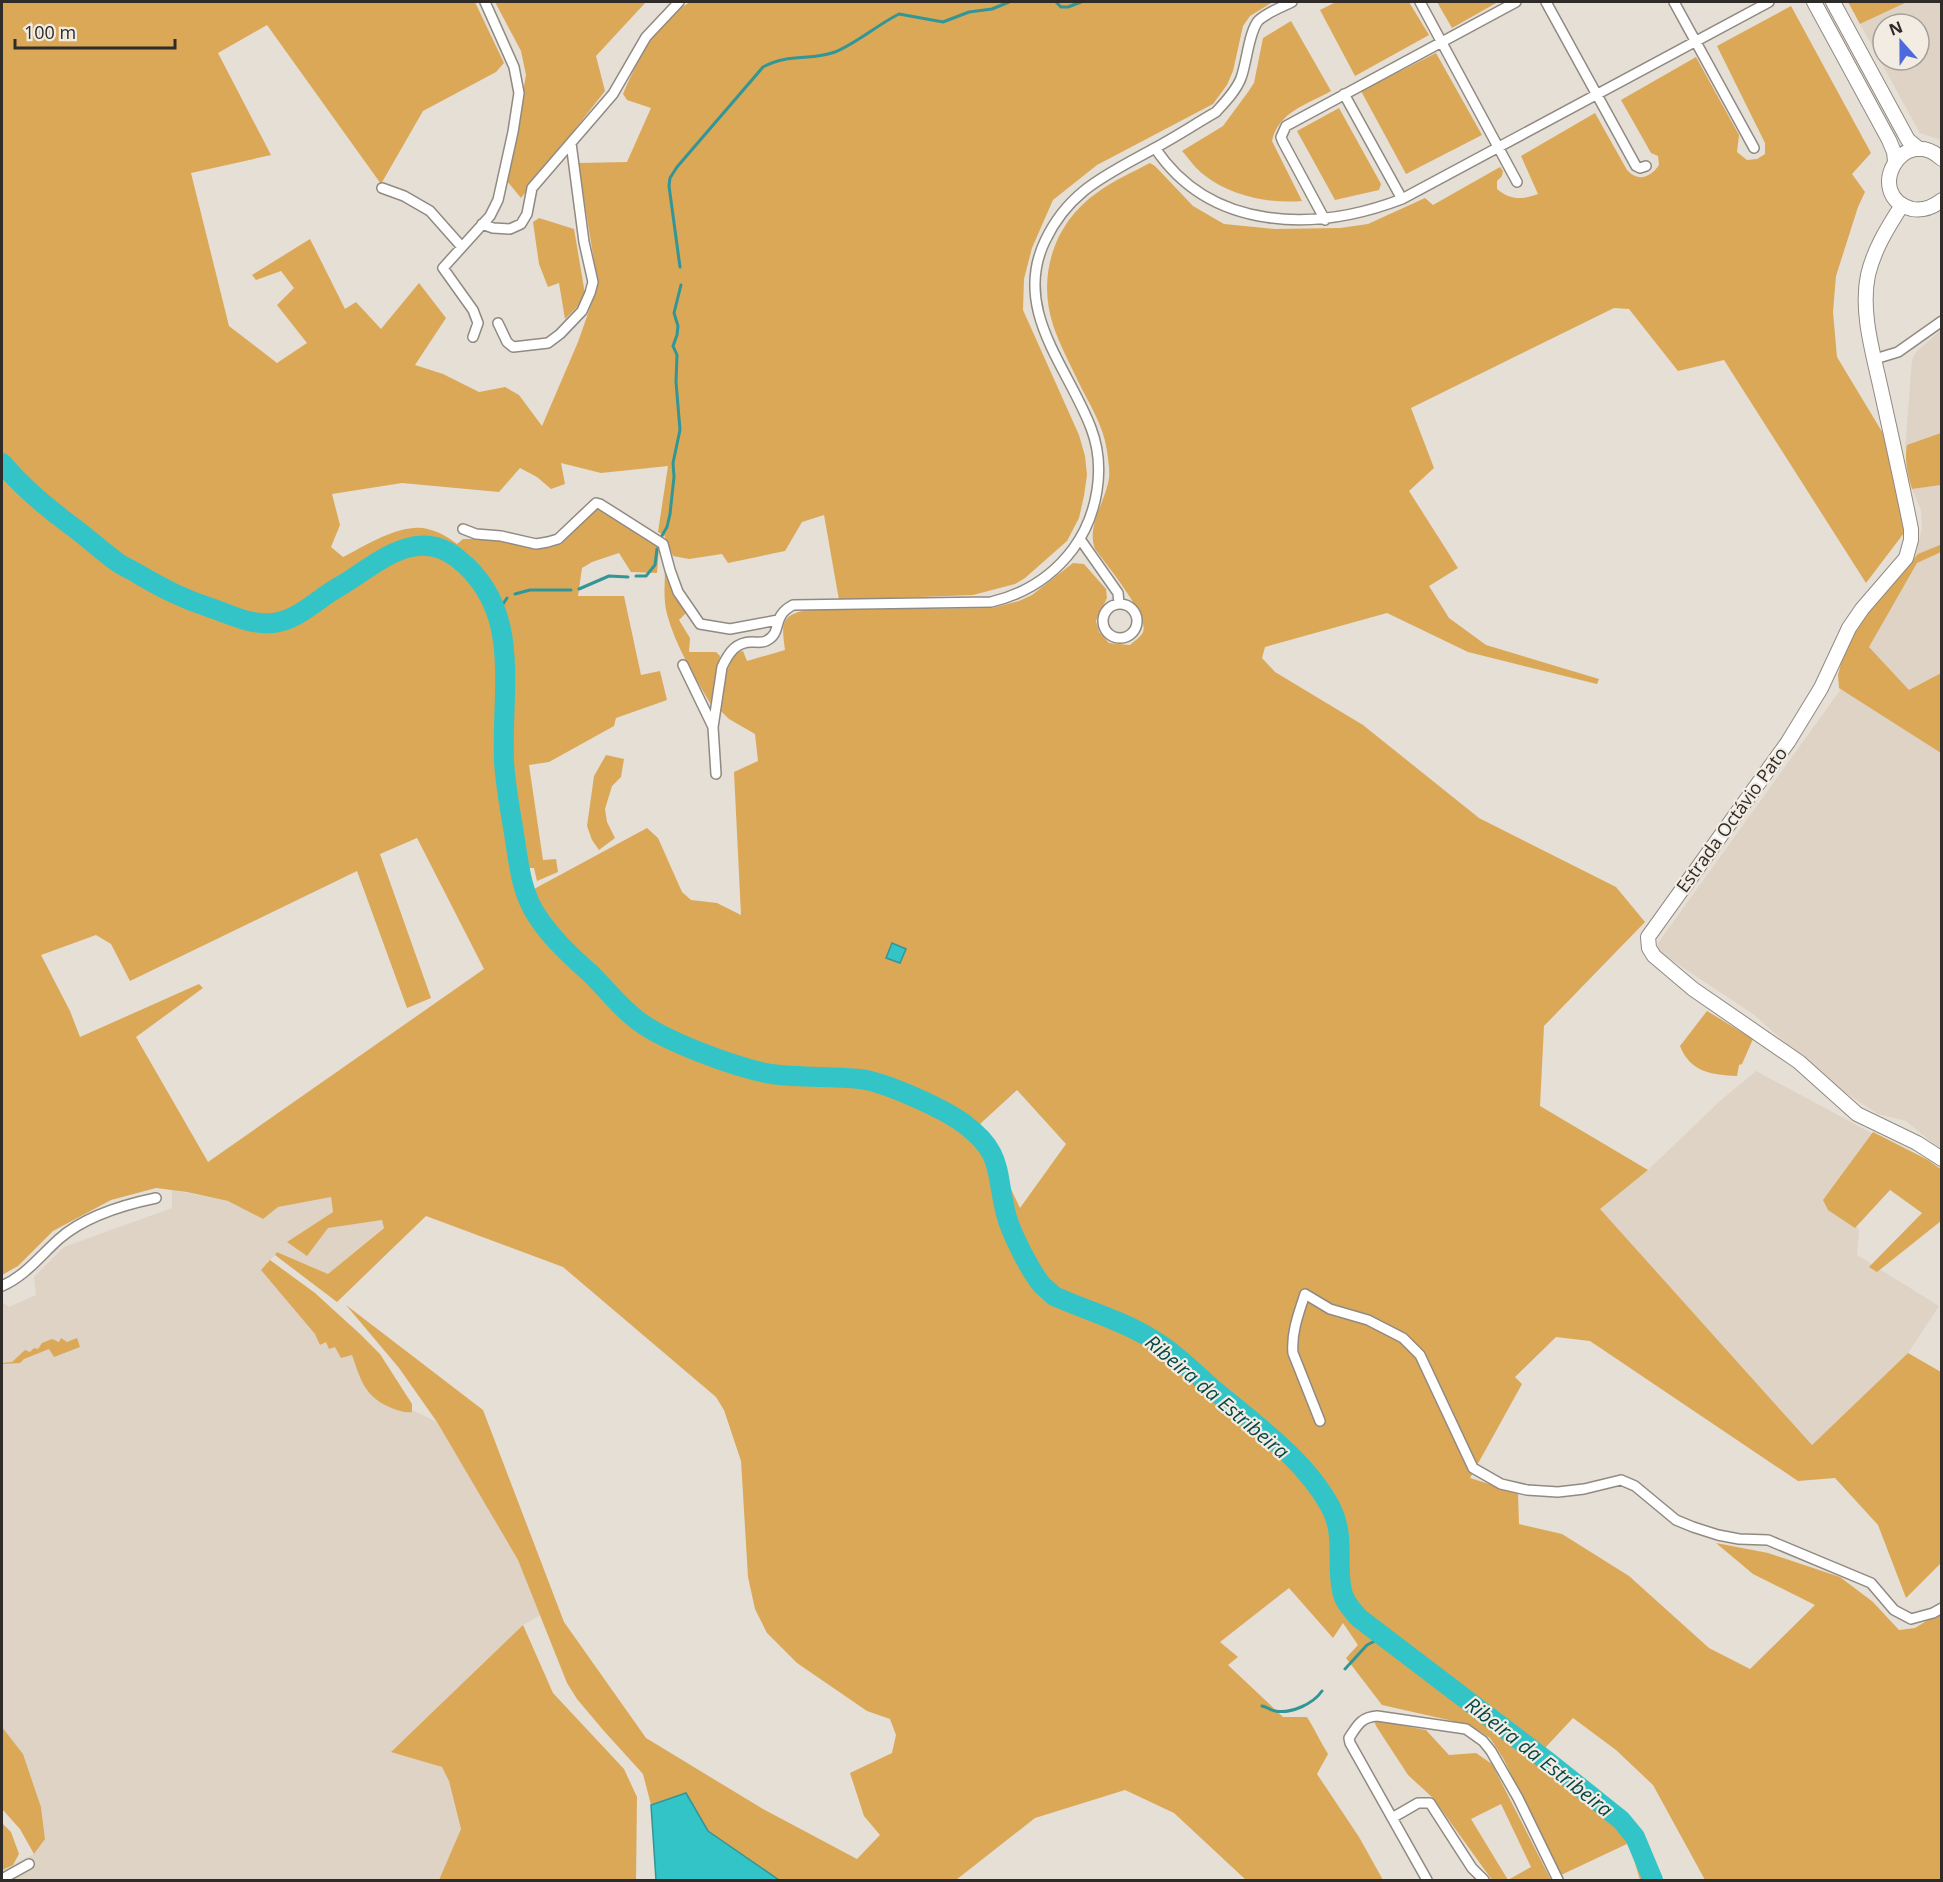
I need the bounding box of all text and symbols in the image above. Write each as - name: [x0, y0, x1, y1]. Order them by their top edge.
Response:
- scale bar: [15, 12, 176, 50]
- north arrow: [1871, 12, 1931, 72]
- text: N: [1886, 15, 1906, 41]
- text: 100 m: [24, 20, 76, 44]
- street label: Estrada Octávio Pato: [1670, 742, 1792, 897]
- water label: Ribeira da Estribeira: [1140, 1328, 1295, 1465]
- water label: Ribeira da Estribeira: [1460, 1691, 1618, 1823]

